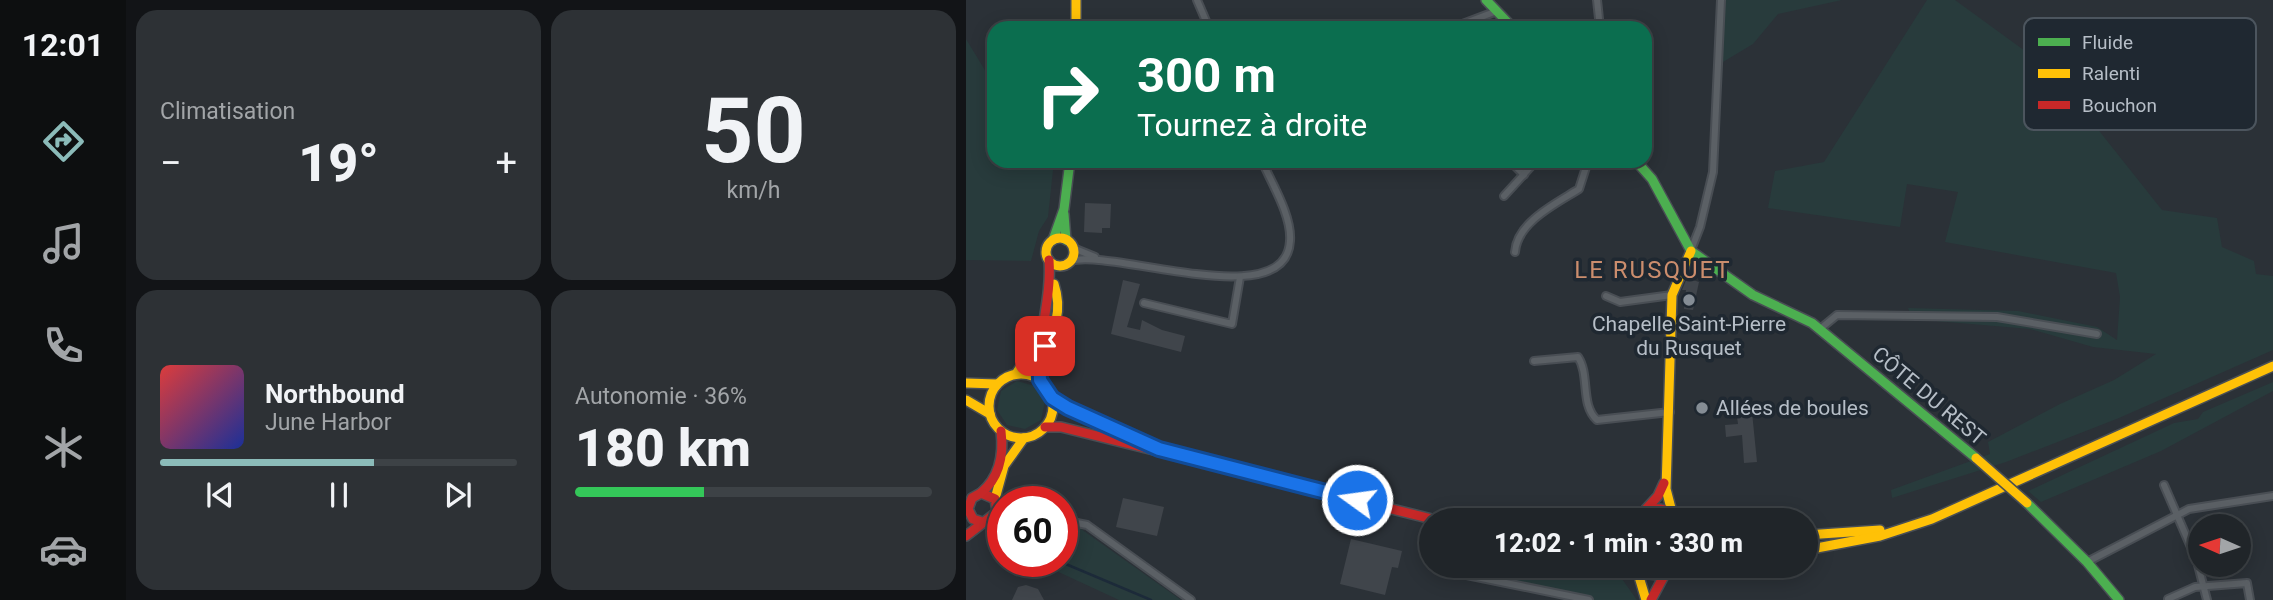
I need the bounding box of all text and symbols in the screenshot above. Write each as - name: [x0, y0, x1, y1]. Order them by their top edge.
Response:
- legend: [2024, 18, 2256, 130]
- text: 12:01: [22, 26, 104, 64]
- text: Fluide: [2082, 31, 2133, 54]
- text: 300 m: [1137, 47, 1276, 104]
- icon: right: [1022, 49, 1113, 140]
- text: Ralenti: [2082, 62, 2140, 85]
- text: 50: [701, 78, 806, 184]
- text: Bouchon: [2082, 94, 2157, 117]
- text: Climatisation: [160, 98, 295, 125]
- text: Tournez à droite: [1137, 106, 1367, 144]
- icon: directions: [39, 117, 88, 166]
- text: 19°: [298, 133, 379, 194]
- text: −: [160, 141, 182, 185]
- text: +: [495, 141, 517, 185]
- text: km/h: [727, 177, 781, 204]
- icon: music: [39, 219, 88, 268]
- district label: LE RUSQUET: [1574, 256, 1732, 284]
- marker: Chapelle Saint-Pierre du Rusquet: [1681, 292, 1697, 308]
- place label: Chapelle Saint-Pierre du Rusquet: [1592, 312, 1786, 360]
- pin: [1015, 316, 1075, 376]
- icon: phone: [39, 321, 88, 370]
- icon: arrive: [1026, 327, 1064, 365]
- street label: CÔTE DU REST: [1868, 342, 1991, 450]
- text: Northbound: [265, 379, 405, 409]
- text: Autonomie · 36%: [575, 383, 747, 410]
- place label: Allées de boules: [1716, 396, 1869, 420]
- marker: Allées de boules: [1694, 400, 1710, 416]
- text: June Harbor: [265, 409, 392, 436]
- text: 180 km: [575, 418, 751, 479]
- icon: climate: [39, 423, 88, 472]
- position arrow: [1320, 463, 1394, 537]
- icon: previous: [201, 476, 239, 514]
- icon: pause: [320, 476, 358, 514]
- icon: next: [439, 476, 477, 514]
- speed limit sign: 60: [987, 486, 1078, 577]
- north arrow: [2188, 514, 2250, 578]
- map controls: [2188, 514, 2251, 577]
- icon: car: [39, 525, 88, 574]
- text: 12:02 · 1 min · 330 m: [1494, 528, 1743, 558]

